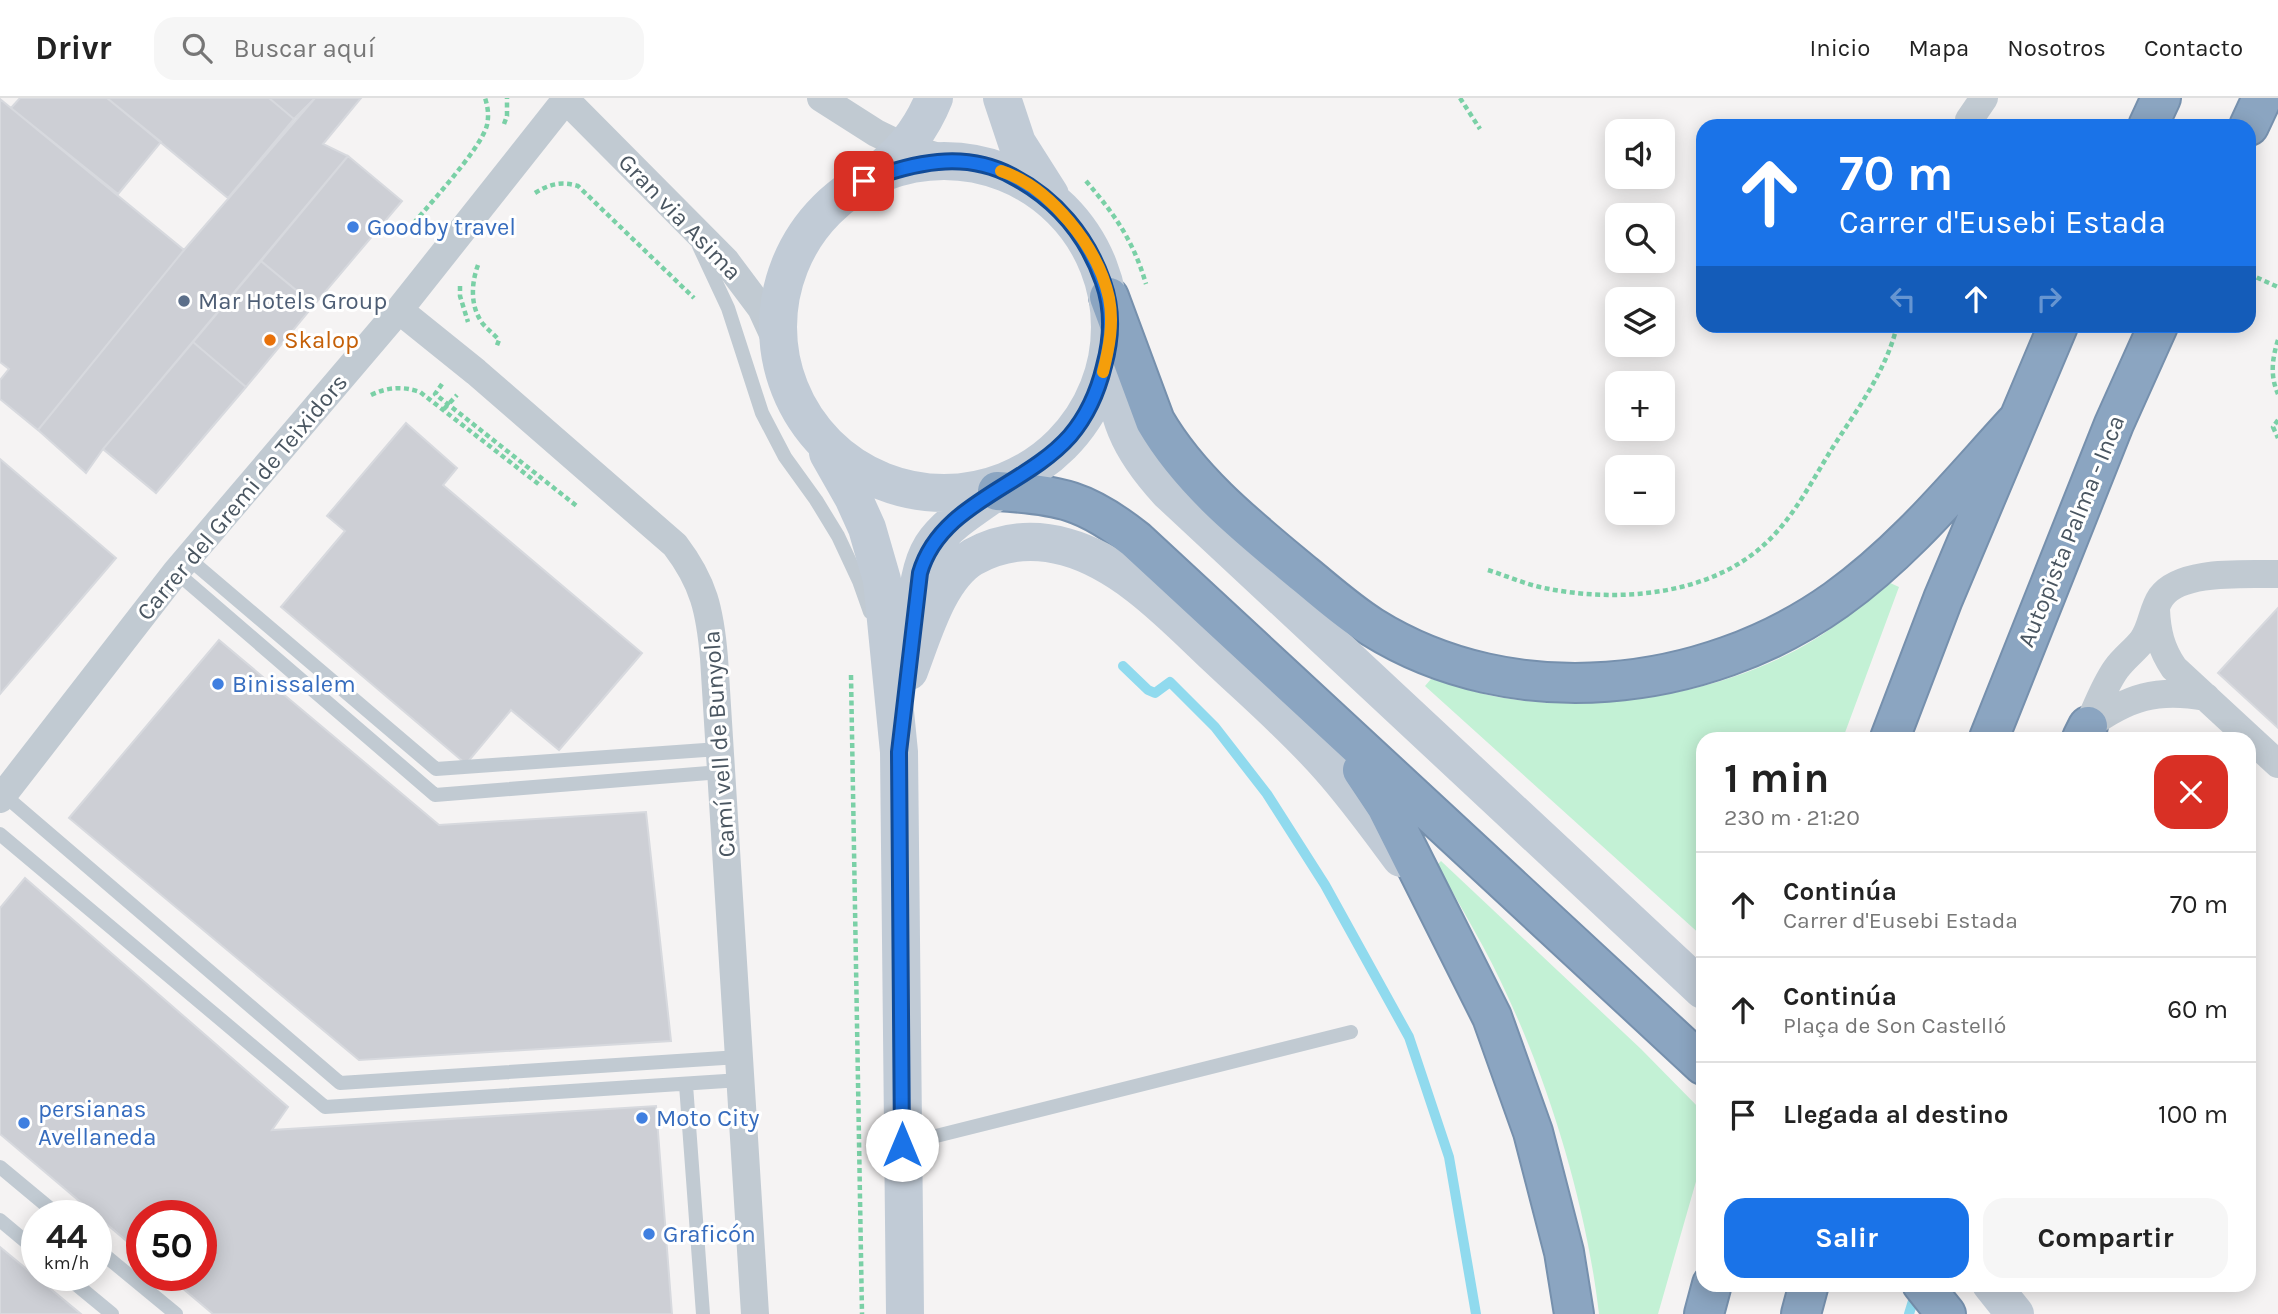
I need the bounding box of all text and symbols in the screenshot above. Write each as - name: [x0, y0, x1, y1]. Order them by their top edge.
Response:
- search box: [154, 17, 644, 80]
- text: Drivr: [35, 29, 112, 67]
- icon: search: [178, 29, 216, 67]
- text: Buscar aquí: [234, 33, 375, 64]
- text: Inicio: [1809, 34, 1870, 62]
- text: Mapa: [1908, 34, 1969, 62]
- text: Nosotros: [2007, 34, 2106, 62]
- text: Contacto: [2144, 34, 2243, 62]
- map controls: [1605, 119, 1675, 525]
- button: sound: [1605, 119, 1675, 189]
- text: 70 m: [1839, 145, 1953, 202]
- icon: ahead: [1724, 147, 1815, 238]
- street label: Gran via Asima: [613, 148, 747, 286]
- pin: [834, 151, 894, 211]
- icon: arrive: [845, 162, 883, 200]
- button: search: [1605, 203, 1675, 273]
- text: Carrer d'Eusebi Estada: [1839, 204, 2166, 241]
- place label: Goodby travel: [367, 213, 516, 241]
- marker: Goodby travel: [345, 219, 361, 235]
- icon: left: [1884, 280, 1922, 318]
- icon: ahead: [1957, 280, 1995, 318]
- icon: right: [2030, 280, 2068, 318]
- place label: Mar Hotels Group: [198, 287, 387, 315]
- button: layers: [1605, 287, 1675, 357]
- marker: Mar Hotels Group: [176, 293, 192, 309]
- place label: Skalop: [284, 326, 359, 354]
- marker: Skalop: [262, 332, 278, 348]
- street label: Carrer del Gremi de Teixidors: [131, 368, 353, 626]
- button: +: [1605, 371, 1675, 441]
- street label: Autopista Palma - Inca: [2012, 411, 2130, 651]
- button: −: [1605, 455, 1675, 525]
- street label: Camí vell de Bunyola: [697, 630, 741, 858]
- place label: Binissalem: [232, 670, 356, 698]
- marker: Binissalem: [210, 676, 226, 692]
- text: 1 min: [1724, 753, 1829, 803]
- button: close: [2154, 755, 2228, 829]
- text: 230 m · 21:20: [1724, 804, 1860, 831]
- text: Continúa: [1783, 876, 1897, 907]
- icon: ahead: [1724, 886, 1762, 924]
- text: 70 m: [2170, 889, 2228, 920]
- text: Carrer d'Eusebi Estada: [1783, 907, 2018, 934]
- text: Continúa: [1783, 981, 1897, 1012]
- icon: ahead: [1724, 991, 1762, 1029]
- text: 60 m: [2167, 994, 2228, 1025]
- text: Plaça de Son Castelló: [1783, 1012, 2006, 1039]
- place label: persianas Avellaneda: [38, 1095, 157, 1151]
- icon: arrive: [1724, 1096, 1762, 1134]
- text: Llegada al destino: [1783, 1099, 2009, 1130]
- text: 100 m: [2158, 1099, 2228, 1130]
- place label: Moto City: [656, 1104, 759, 1132]
- position arrow: [865, 1108, 939, 1182]
- marker: Moto City: [634, 1110, 650, 1126]
- marker: persianas Avellaneda: [16, 1115, 32, 1131]
- button: Salir: [1724, 1198, 1969, 1278]
- button: Compartir: [1983, 1198, 2228, 1278]
- speed limit sign: 50: [126, 1200, 217, 1291]
- text: 44: [46, 1216, 87, 1257]
- place label: Graficón: [663, 1220, 756, 1248]
- marker: Graficón: [641, 1226, 657, 1242]
- text: km/h: [44, 1252, 89, 1274]

